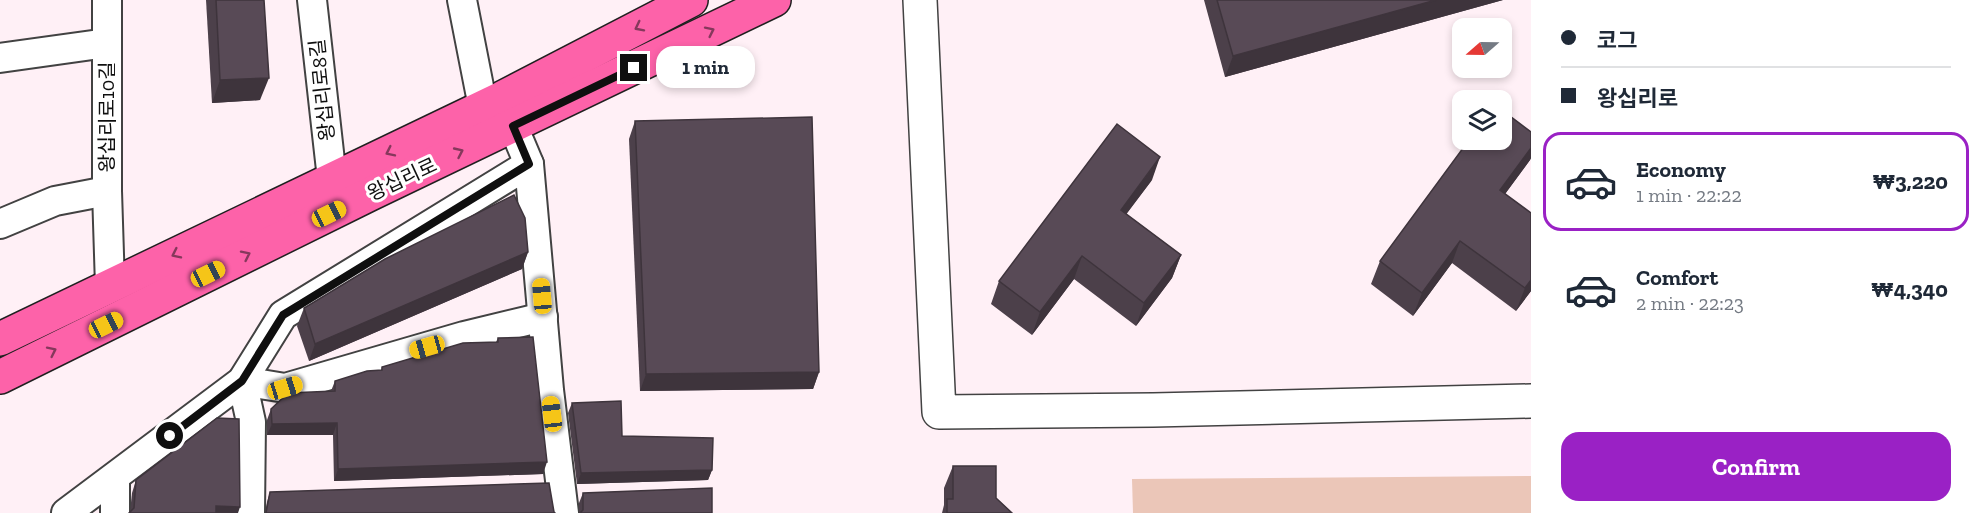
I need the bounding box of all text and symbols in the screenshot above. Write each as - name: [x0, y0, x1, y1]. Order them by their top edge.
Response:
- north arrow: [1452, 18, 1512, 78]
- map controls: [1452, 18, 1512, 150]
- one-way arrow: [635, 20, 645, 31]
- one-way arrow: [704, 26, 715, 38]
- text: 코그: [1597, 27, 1637, 54]
- street label: 왕십리로8길: [305, 38, 339, 142]
- callout: 1 min: [655, 47, 754, 89]
- route end: [620, 54, 647, 81]
- text: 1 min: [682, 55, 729, 79]
- street label: 왕십리로10길: [95, 61, 119, 173]
- text: 왕십리로: [1597, 85, 1678, 112]
- button: layers: [1452, 90, 1512, 150]
- one-way arrow: [385, 144, 396, 156]
- one-way arrow: [453, 147, 464, 159]
- street label: 왕십리로: [364, 153, 440, 205]
- icon: car: [1564, 155, 1618, 209]
- text: Economy: [1636, 156, 1726, 183]
- text: ₩3,220: [1872, 168, 1948, 195]
- text: 1 min · 22:22: [1636, 183, 1742, 207]
- car: [309, 198, 349, 230]
- one-way arrow: [171, 247, 182, 259]
- one-way arrow: [240, 251, 251, 263]
- car: [188, 258, 228, 290]
- icon: car: [1564, 263, 1618, 317]
- text: Comfort: [1636, 264, 1718, 291]
- text: ₩4,340: [1871, 276, 1948, 303]
- car: [531, 277, 553, 315]
- text: 2 min · 22:23: [1636, 291, 1744, 315]
- car: [86, 309, 126, 341]
- car: [407, 333, 447, 361]
- one-way arrow: [46, 347, 57, 359]
- car: [265, 374, 305, 402]
- car: [541, 395, 563, 433]
- route start: [156, 422, 183, 449]
- button: Confirm: [1561, 432, 1951, 501]

